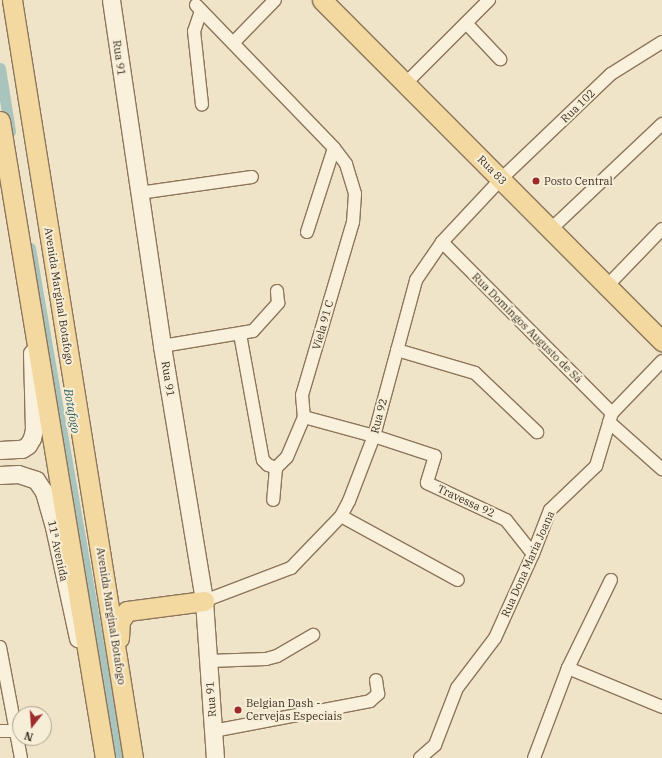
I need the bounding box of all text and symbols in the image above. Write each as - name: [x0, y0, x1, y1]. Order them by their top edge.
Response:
- street label: Rua 91: [110, 39, 128, 77]
- street label: Rua 102: [558, 86, 598, 126]
- street label: Rua 83: [475, 153, 509, 187]
- place label: Posto Central: [544, 174, 613, 188]
- marker: Posto Central: [531, 176, 541, 186]
- street label: Avenida Marginal Botafogo: [42, 226, 76, 366]
- street label: Rua Domingos Augusto de Sá: [469, 270, 585, 386]
- street label: Viela 91 C: [310, 299, 336, 351]
- street label: Rua 91: [159, 360, 177, 398]
- water label: Botafogo: [61, 388, 83, 434]
- street label: Rua 92: [368, 397, 390, 435]
- street label: Travessa 92: [435, 482, 497, 520]
- street label: Rua Dona Maria Joana: [499, 509, 557, 619]
- street label: 11ª Avenida: [45, 519, 71, 583]
- street label: Avenida Marginal Botafogo: [94, 546, 128, 686]
- street label: Rua 91: [203, 681, 219, 717]
- place label: Belgian Dash - Cervejas Especiais: [246, 697, 342, 723]
- marker: Belgian Dash - Cervejas Especiais: [233, 705, 243, 715]
- north arrow: [12, 706, 52, 746]
- text: N: [23, 729, 35, 744]

